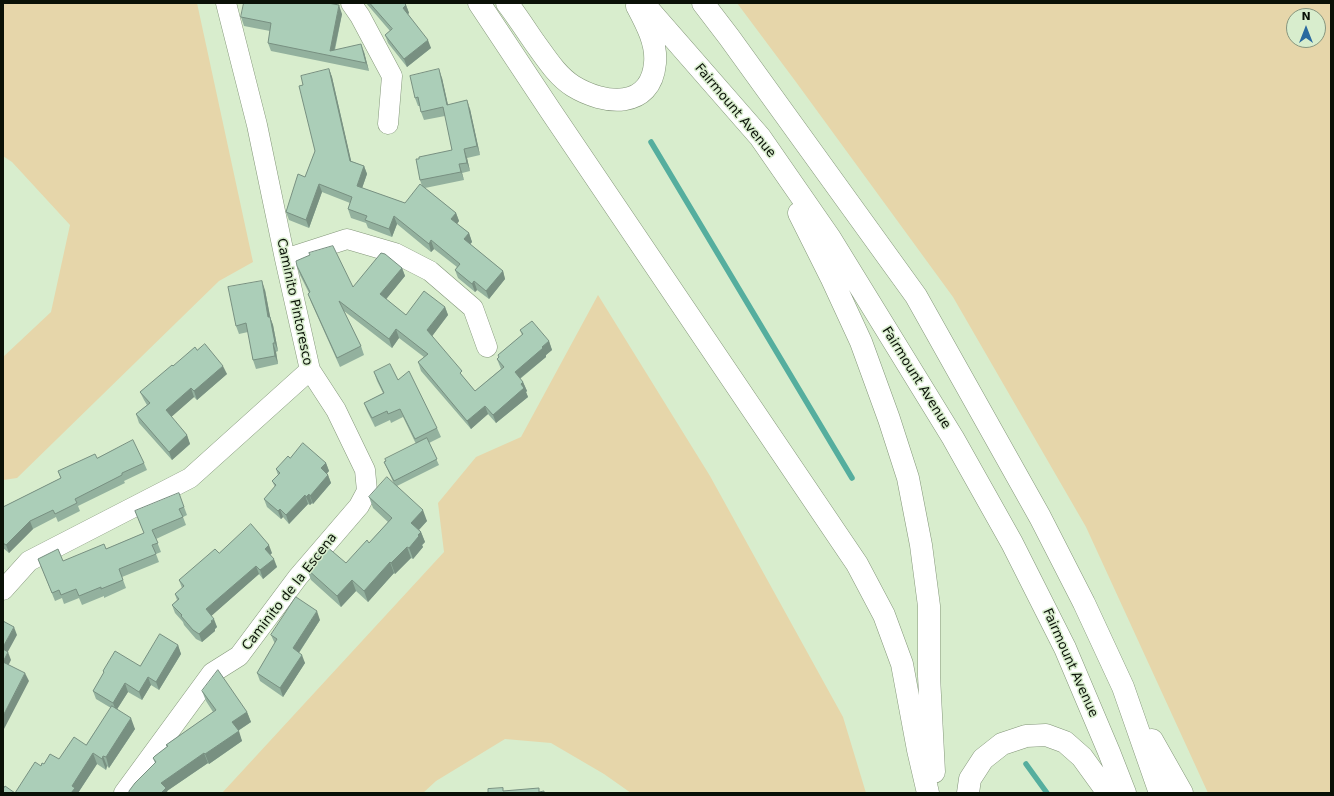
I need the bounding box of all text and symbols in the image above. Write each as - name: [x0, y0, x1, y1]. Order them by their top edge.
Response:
- north arrow: [1286, 8, 1326, 48]
- text: N: [1301, 10, 1311, 23]
- street label: Fairmount Avenue: [691, 61, 779, 161]
- street label: Caminito Pintoresco: [273, 237, 315, 367]
- street label: Fairmount Avenue: [878, 324, 954, 432]
- street label: Caminito de la Escena: [239, 530, 341, 654]
- street label: Fairmount Avenue: [1039, 606, 1101, 720]

